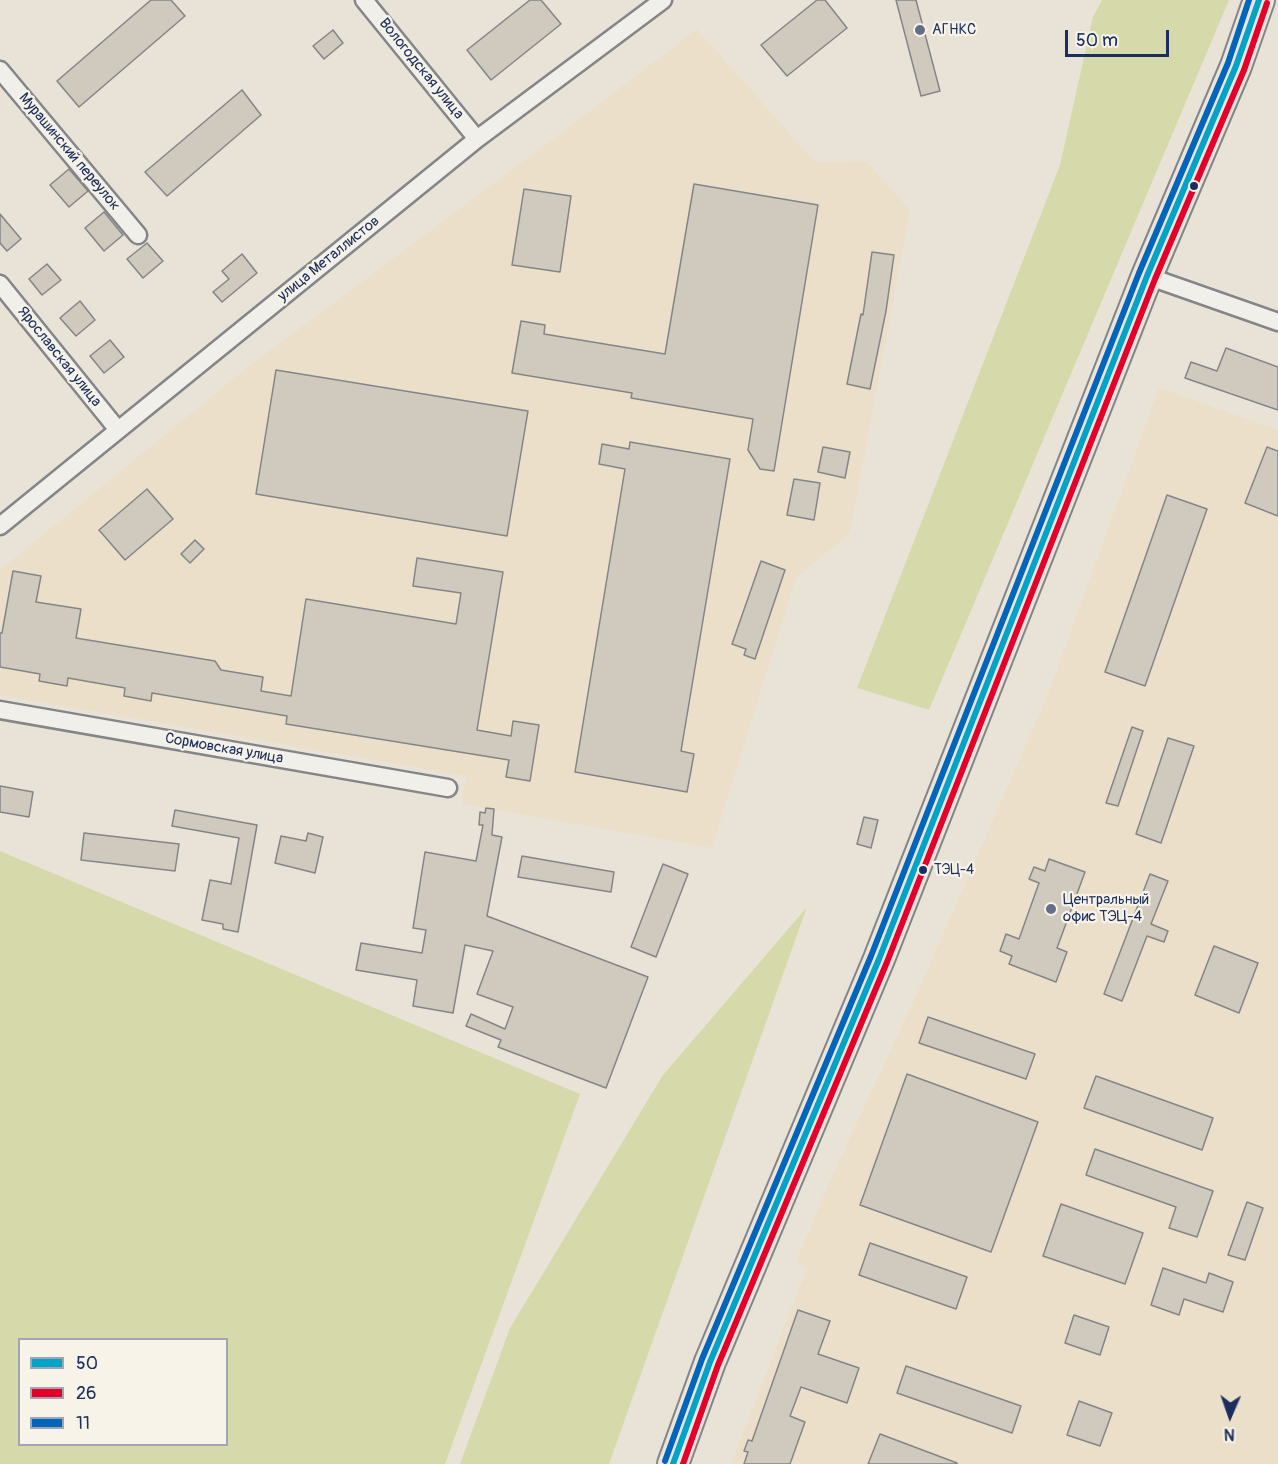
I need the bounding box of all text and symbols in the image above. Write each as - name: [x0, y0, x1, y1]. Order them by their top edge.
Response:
- street label: Вологодская улица: [375, 15, 467, 123]
- scale bar: [1068, 18, 1172, 56]
- place label: АГНКС: [932, 21, 976, 39]
- marker: АГНКС: [913, 23, 927, 37]
- text: 50 m: [1076, 29, 1118, 52]
- street label: Мурашинский переулок: [14, 89, 124, 215]
- unlabelled marker: [1188, 180, 1200, 192]
- street label: улица Металлистов: [274, 212, 384, 306]
- street label: Ярославская улица: [13, 303, 105, 411]
- street label: Сормовская улица: [163, 730, 285, 768]
- place label: ТЭЦ-4: [934, 862, 974, 878]
- marker: ТЭЦ-4: [917, 864, 929, 876]
- place label: Центральный офис ТЭЦ-4: [1063, 891, 1149, 926]
- marker: Центральный офис ТЭЦ-4: [1044, 902, 1058, 916]
- legend: [18, 1338, 228, 1446]
- text: 50: [76, 1352, 98, 1375]
- text: 26: [76, 1382, 97, 1405]
- north arrow: [1200, 1386, 1260, 1446]
- text: 11: [76, 1412, 90, 1435]
- text: N: [1224, 1424, 1235, 1444]

